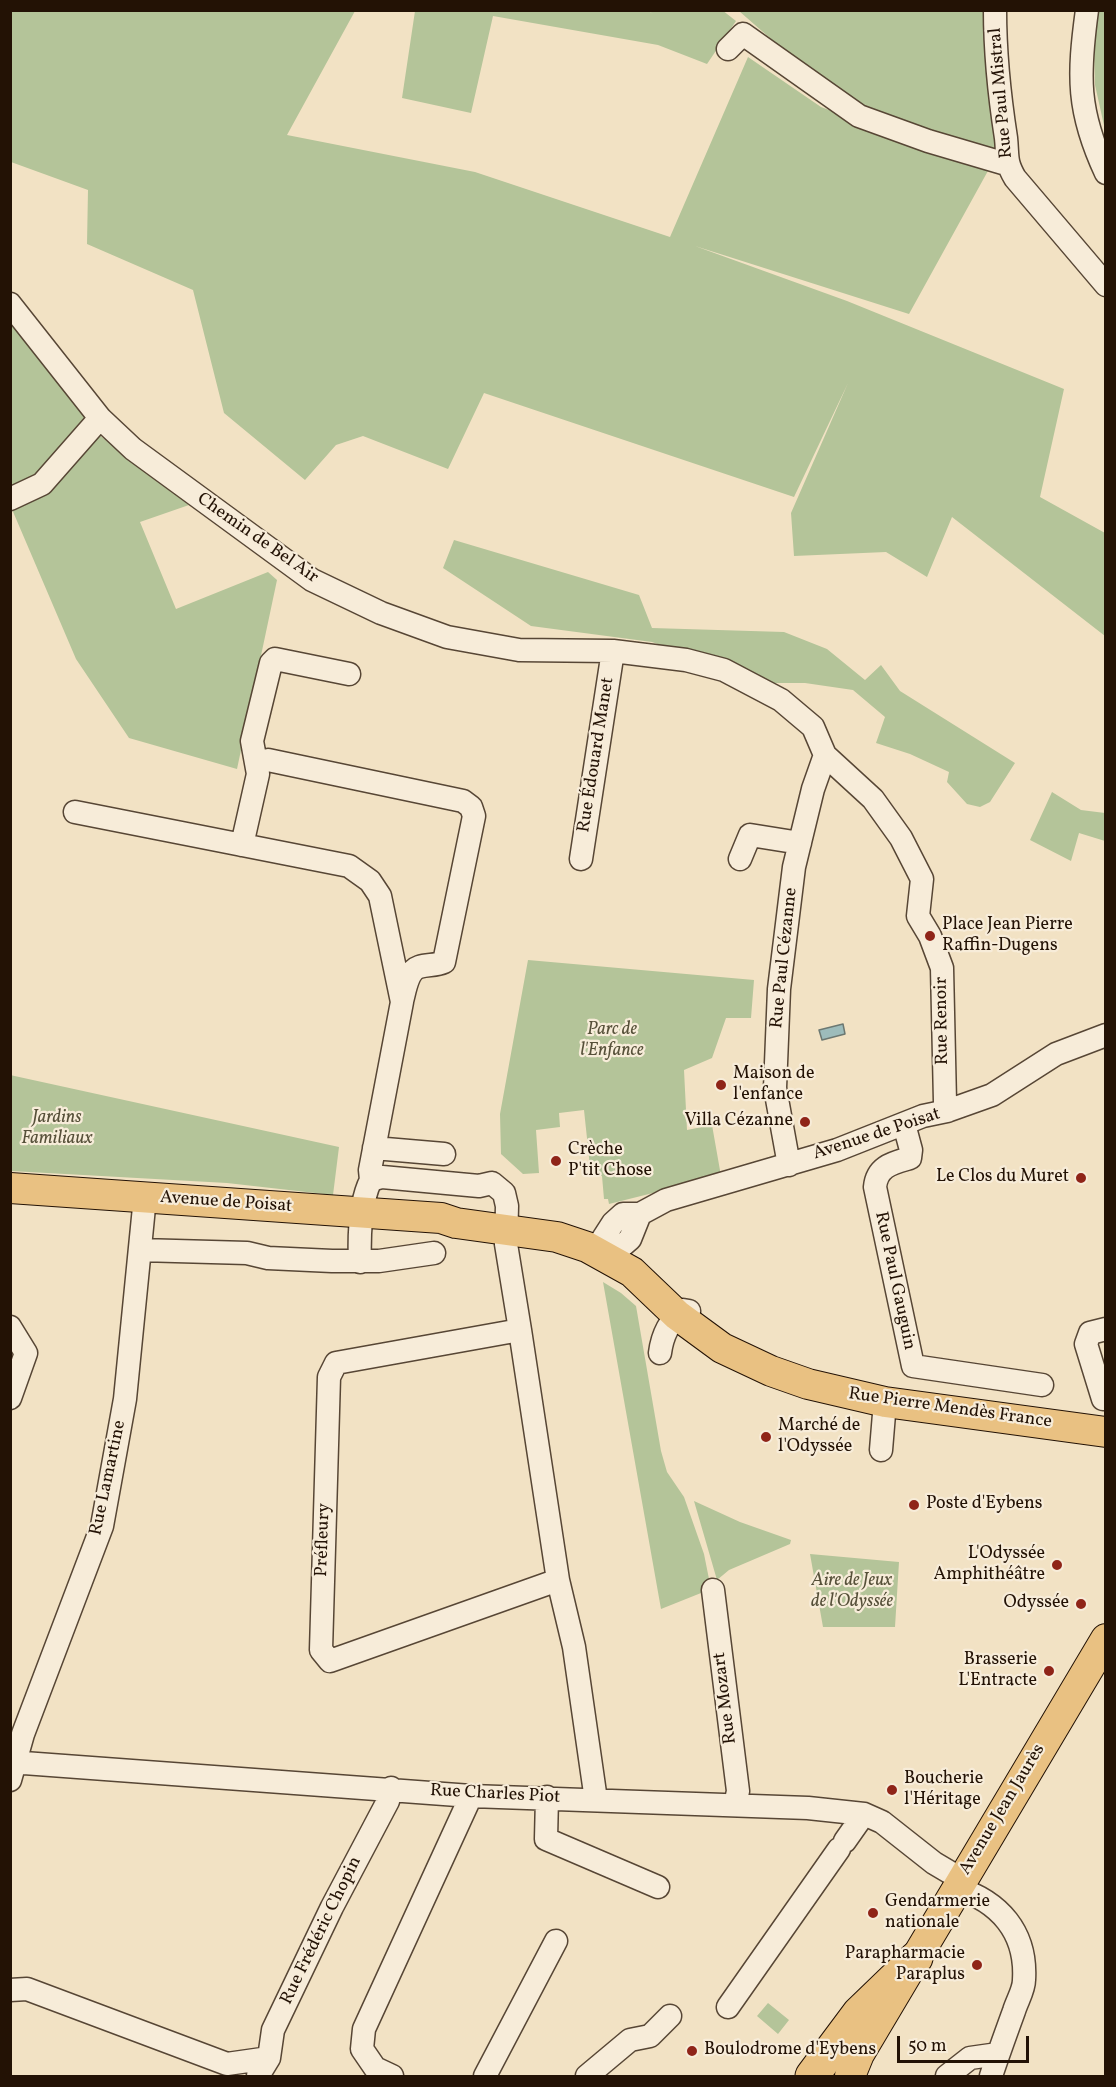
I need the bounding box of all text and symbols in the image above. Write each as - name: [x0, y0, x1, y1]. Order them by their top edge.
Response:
- street label: Rue Paul Mistral: [986, 27, 1018, 159]
- street label: Chemin de Bel Air: [192, 489, 322, 589]
- street label: Rue Édouard Manet: [574, 676, 620, 834]
- street label: Rue Paul Cézanne: [767, 887, 803, 1029]
- place label: Place Jean Pierre Raffin-Dugens: [942, 915, 1073, 958]
- marker: Place Jean Pierre Raffin-Dugens: [923, 929, 937, 943]
- street label: Rue Renoir: [931, 977, 955, 1065]
- park label: Parc de l'Enfance: [580, 1020, 644, 1062]
- place label: Maison de l'enfance: [733, 1064, 814, 1106]
- marker: Maison de l'enfance: [714, 1078, 728, 1092]
- street label: Avenue de Poisat: [811, 1104, 943, 1166]
- park label: Jardins Familiaux: [21, 1108, 93, 1150]
- place label: Villa Cézanne: [685, 1111, 793, 1133]
- marker: Villa Cézanne: [798, 1115, 812, 1129]
- place label: Crèche P'tit Chose: [568, 1140, 652, 1182]
- marker: Crèche P'tit Chose: [549, 1154, 563, 1168]
- place label: Le Clos du Muret: [936, 1167, 1069, 1189]
- marker: Le Clos du Muret: [1074, 1171, 1088, 1185]
- street label: Avenue de Poisat: [159, 1188, 293, 1218]
- street label: Rue Paul Gauguin: [869, 1210, 919, 1352]
- street label: Rue Pierre Mendès France: [847, 1384, 1053, 1434]
- place label: Marché de l'Odyssée: [778, 1416, 860, 1458]
- street label: Rue Lamartine: [86, 1418, 132, 1538]
- marker: Marché de l'Odyssée: [759, 1430, 773, 1444]
- place label: Poste d'Eybens: [926, 1494, 1043, 1516]
- marker: Poste d'Eybens: [907, 1498, 921, 1512]
- street label: Préfleury: [312, 1503, 336, 1577]
- place label: L'Odyssée Amphithéâtre: [933, 1544, 1045, 1586]
- marker: L'Odyssée Amphithéâtre: [1050, 1558, 1064, 1572]
- park label: Aire de Jeux de l'Odyssée: [811, 1571, 893, 1614]
- place label: Odyssée: [1003, 1593, 1069, 1615]
- marker: Odyssée: [1074, 1597, 1088, 1611]
- place label: Brasserie L'Entracte: [958, 1650, 1037, 1692]
- street label: Rue Mozart: [710, 1651, 742, 1745]
- marker: Brasserie L'Entracte: [1042, 1664, 1056, 1678]
- street label: Avenue Jean Jaurès: [955, 1741, 1051, 1879]
- place label: Boucherie l'Héritage: [904, 1769, 983, 1812]
- street label: Rue Charles Piot: [429, 1781, 561, 1809]
- marker: Boucherie l'Héritage: [885, 1783, 899, 1797]
- street label: Rue Frédéric Chopin: [277, 1853, 367, 2009]
- place label: Gendarmerie nationale: [885, 1892, 990, 1934]
- marker: Gendarmerie nationale: [866, 1906, 880, 1920]
- place label: Parapharmacie Paraplus: [845, 1944, 965, 1986]
- marker: Parapharmacie Paraplus: [970, 1958, 984, 1972]
- scale bar: [900, 2024, 1032, 2062]
- text: 50 m: [908, 2034, 947, 2059]
- place label: Boulodrome d'Eybens: [704, 2040, 876, 2062]
- marker: Boulodrome d'Eybens: [685, 2044, 699, 2058]

